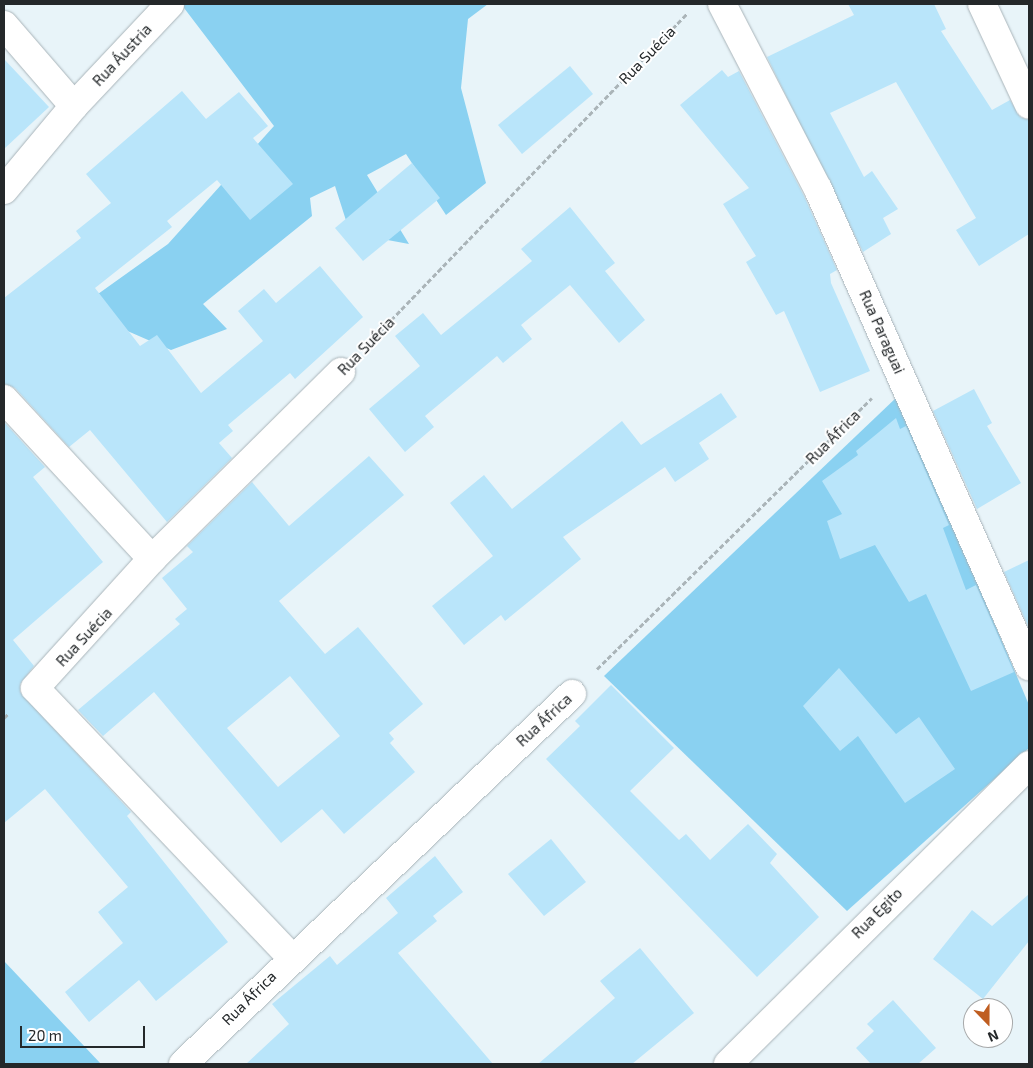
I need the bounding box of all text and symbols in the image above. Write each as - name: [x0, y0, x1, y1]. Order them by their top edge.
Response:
- street label: Rua Áustria: [89, 20, 155, 90]
- street label: Rua Suécia: [615, 22, 679, 88]
- street label: Rua Paraguai: [856, 287, 908, 377]
- street label: Rua Suécia: [334, 313, 398, 379]
- street label: Rua África: [802, 406, 864, 468]
- street label: Rua Suécia: [52, 604, 116, 670]
- street label: Rua África: [512, 690, 576, 750]
- street label: Rua Egito: [848, 884, 906, 942]
- street label: Rua África: [218, 967, 280, 1029]
- north arrow: [963, 998, 1013, 1048]
- scale bar: [22, 1016, 148, 1048]
- text: 20 m: [28, 1026, 62, 1044]
- text: N: [986, 1027, 1001, 1046]

